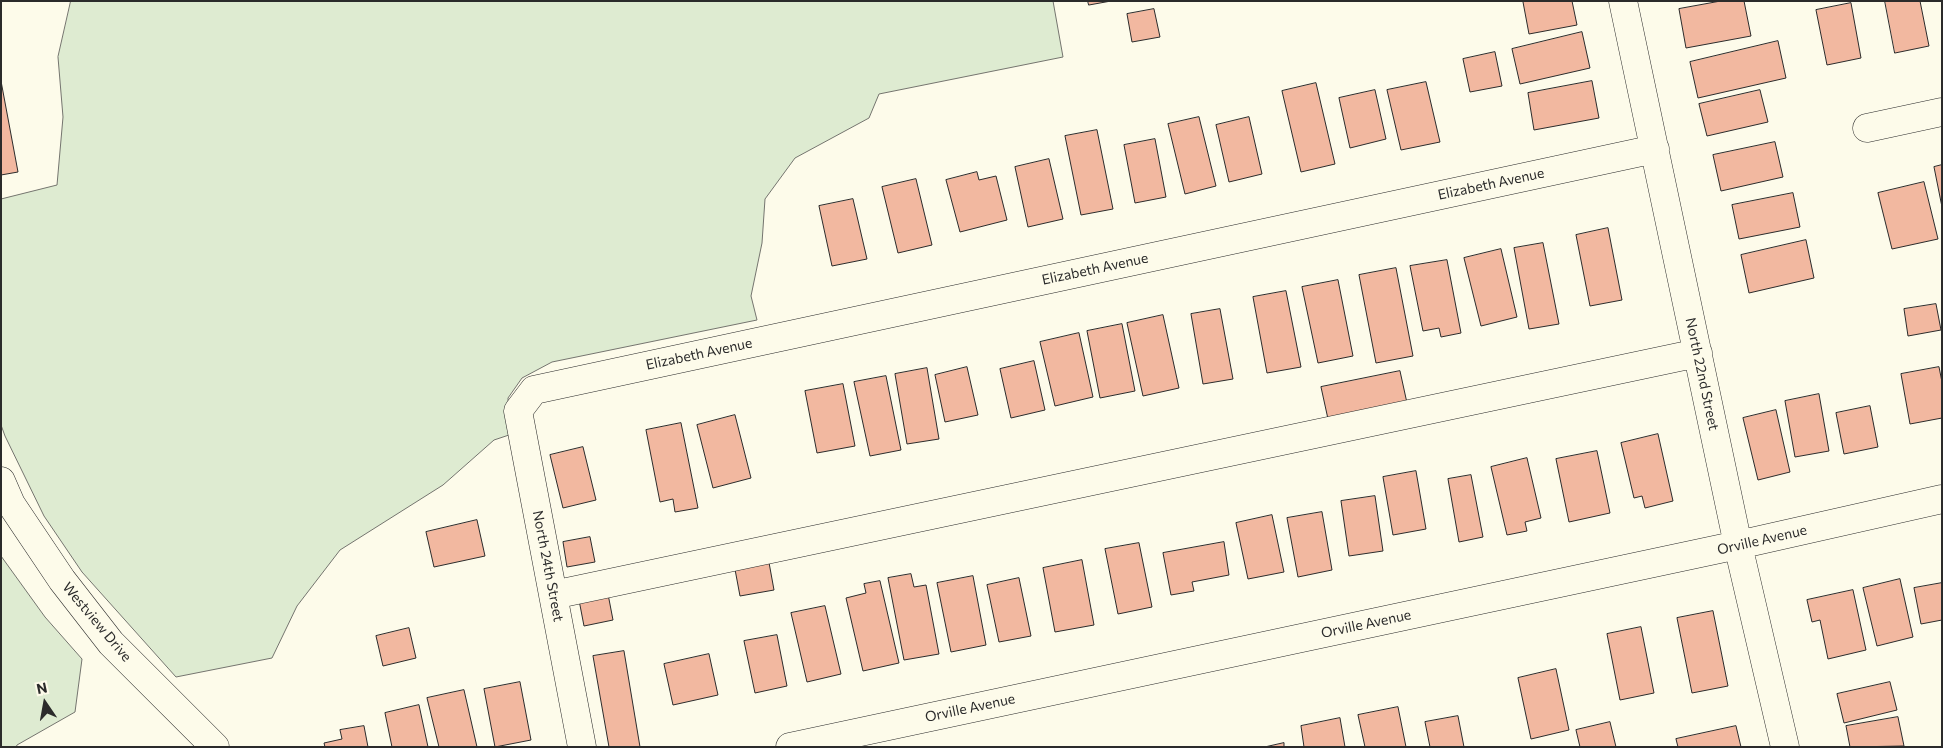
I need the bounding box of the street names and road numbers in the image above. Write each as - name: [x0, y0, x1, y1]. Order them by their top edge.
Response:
- street label: Elizabeth Avenue: [1436, 165, 1546, 203]
- street label: Elizabeth Avenue: [1040, 250, 1150, 288]
- street label: North 22nd Street: [1682, 316, 1722, 432]
- street label: Elizabeth Avenue: [644, 335, 754, 373]
- street label: North 24th Street: [529, 509, 567, 623]
- street label: Orville Avenue: [1715, 522, 1809, 558]
- street label: Westview Drive: [59, 579, 135, 665]
- street label: Orville Avenue: [1319, 606, 1413, 642]
- street label: Orville Avenue: [923, 690, 1017, 726]

